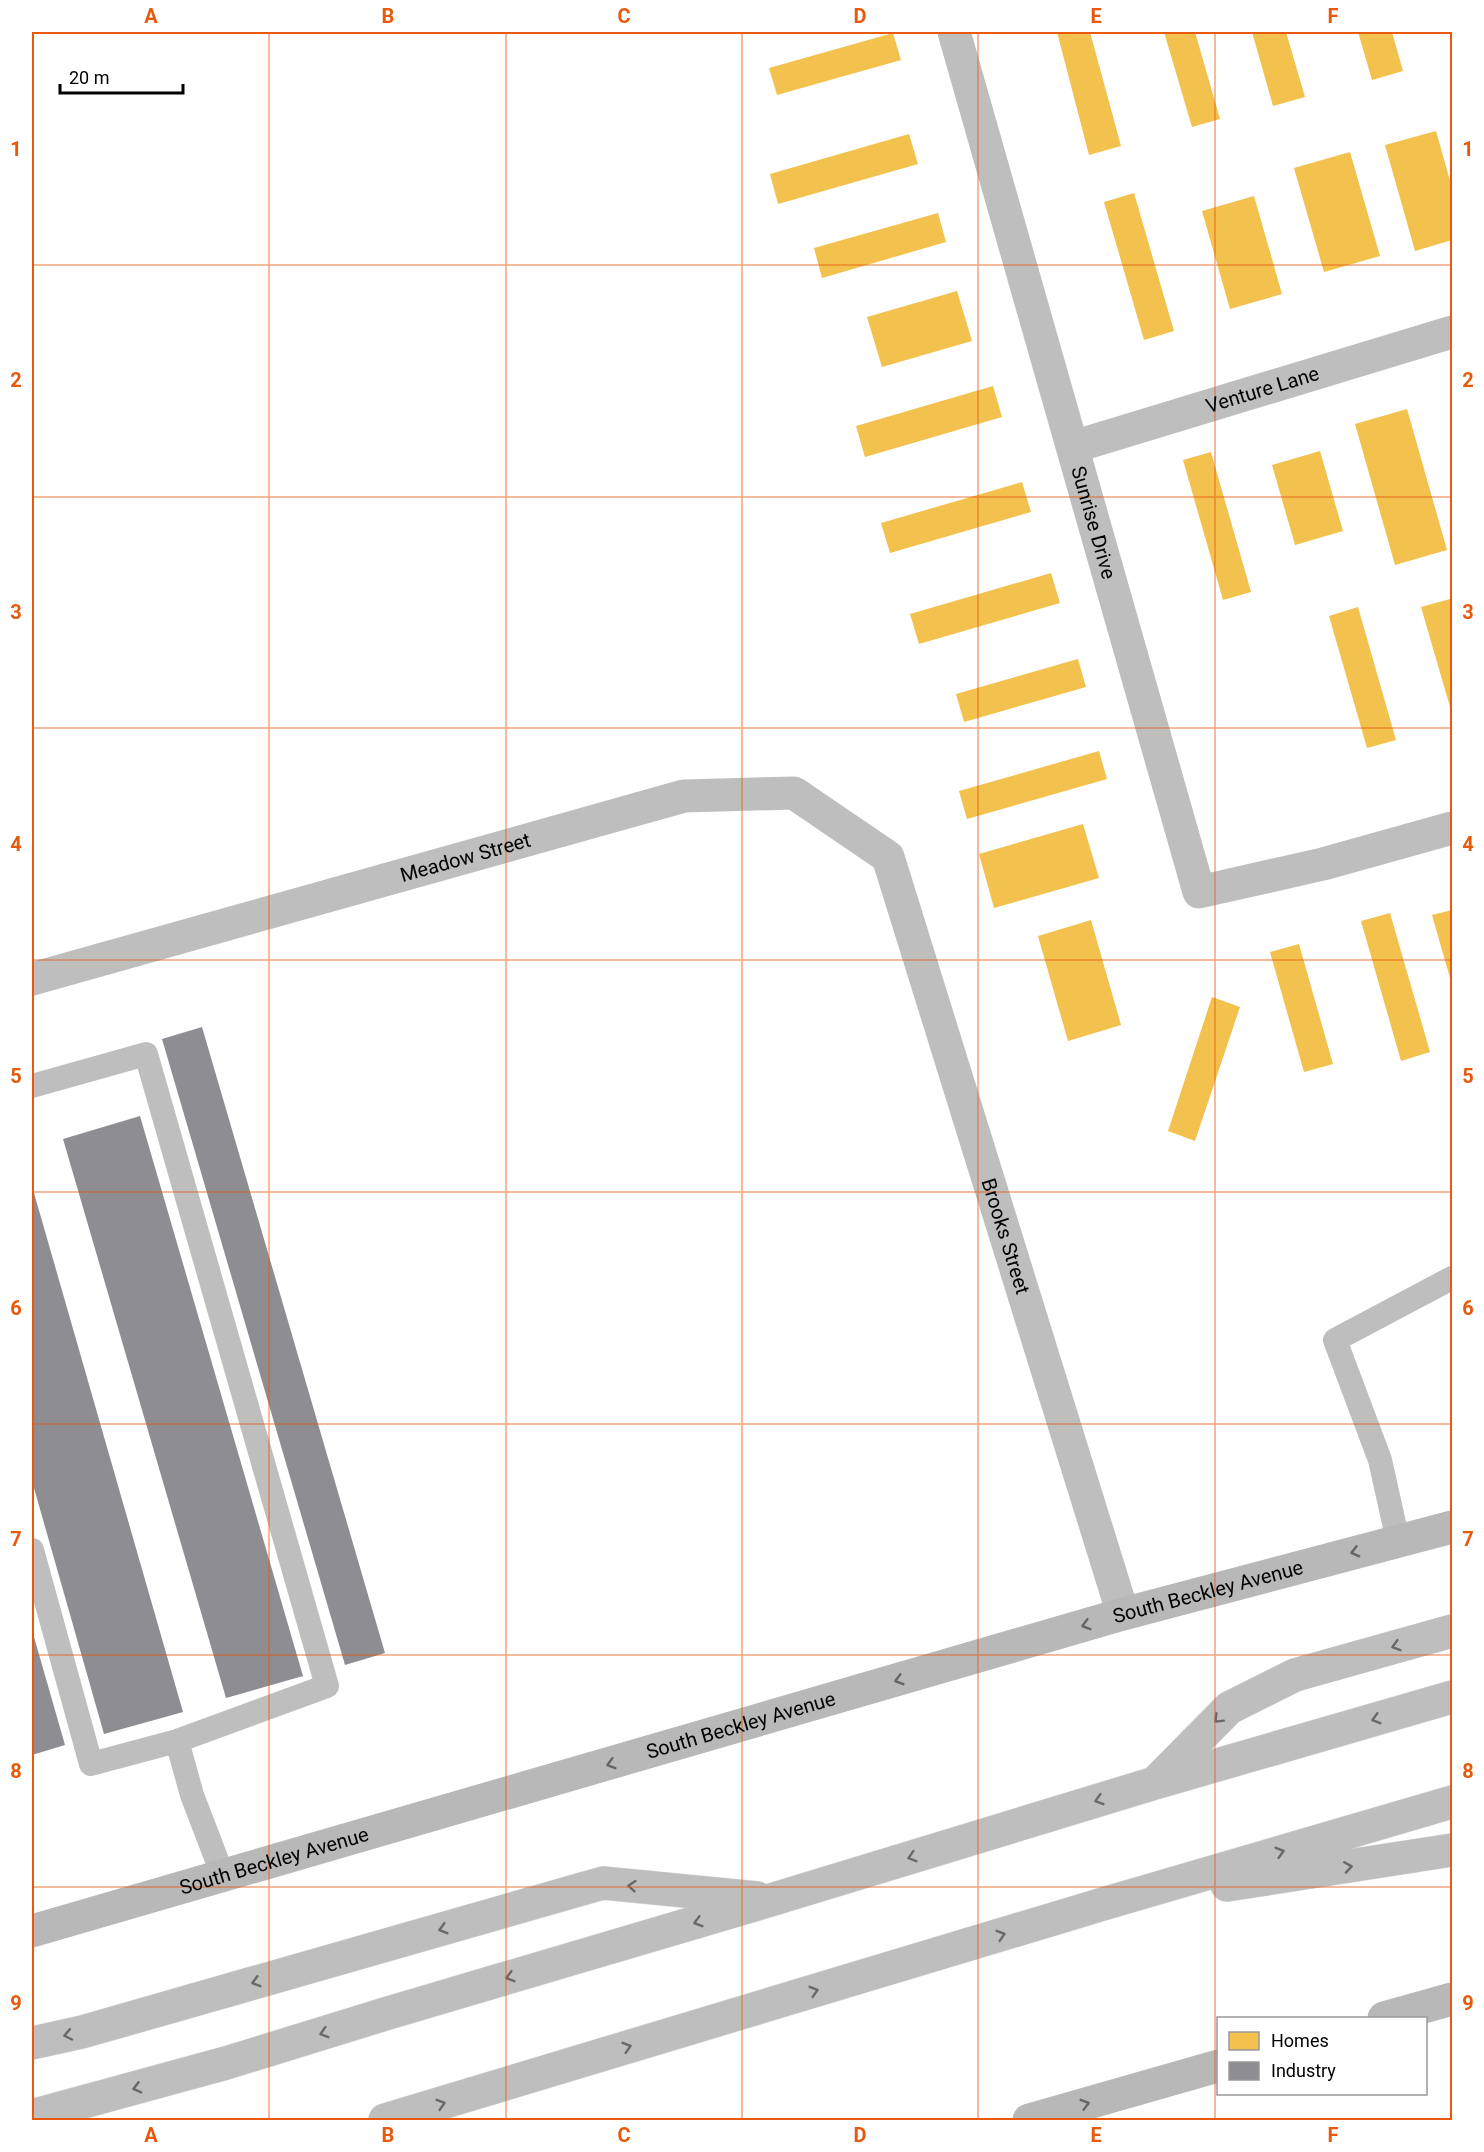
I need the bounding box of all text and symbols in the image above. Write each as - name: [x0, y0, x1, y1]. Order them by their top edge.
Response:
- text: A: [144, 4, 158, 28]
- text: B: [382, 4, 394, 28]
- text: C: [617, 4, 631, 28]
- text: D: [854, 4, 867, 28]
- text: E: [1090, 4, 1102, 28]
- text: F: [1328, 4, 1339, 28]
- scale bar: [60, 57, 183, 95]
- text: 20 m: [69, 67, 109, 88]
- text: 1: [10, 137, 22, 161]
- text: 1: [1462, 137, 1474, 161]
- street label: Venture Lane: [1203, 361, 1322, 418]
- text: 2: [10, 368, 22, 392]
- text: 2: [1462, 368, 1474, 392]
- street label: Sunrise Drive: [1066, 463, 1121, 582]
- text: 3: [10, 600, 22, 624]
- text: 3: [1462, 600, 1474, 624]
- street label: Meadow Street: [397, 828, 533, 887]
- text: 4: [10, 832, 22, 856]
- text: 4: [1462, 832, 1474, 856]
- text: 5: [10, 1064, 22, 1088]
- text: 5: [1462, 1064, 1474, 1088]
- street label: Brooks Street: [976, 1175, 1035, 1297]
- text: 6: [10, 1296, 22, 1320]
- text: 6: [1462, 1296, 1474, 1320]
- text: 7: [10, 1527, 22, 1551]
- text: 7: [1462, 1527, 1474, 1551]
- one-way arrow: [1351, 1545, 1361, 1558]
- street label: South Beckley Avenue: [1110, 1555, 1306, 1628]
- one-way arrow: [1081, 1618, 1092, 1630]
- one-way arrow: [1391, 1639, 1401, 1652]
- one-way arrow: [894, 1673, 905, 1685]
- street label: South Beckley Avenue: [643, 1686, 838, 1764]
- one-way arrow: [1214, 1712, 1225, 1723]
- one-way arrow: [1371, 1712, 1382, 1724]
- one-way arrow: [606, 1757, 617, 1769]
- text: 8: [10, 1759, 22, 1783]
- text: 8: [1462, 1759, 1474, 1783]
- one-way arrow: [1094, 1793, 1105, 1805]
- street label: South Beckley Avenue: [177, 1822, 371, 1900]
- one-way arrow: [1274, 1847, 1285, 1859]
- one-way arrow: [907, 1850, 918, 1862]
- one-way arrow: [1343, 1862, 1353, 1874]
- one-way arrow: [627, 1880, 636, 1893]
- one-way arrow: [693, 1914, 703, 1927]
- one-way arrow: [438, 1922, 449, 1934]
- one-way arrow: [995, 1930, 1006, 1942]
- one-way arrow: [506, 1970, 516, 1982]
- one-way arrow: [251, 1975, 262, 1987]
- one-way arrow: [808, 1986, 819, 1998]
- text: 9: [10, 1991, 22, 2015]
- text: 9: [1462, 1991, 1474, 2015]
- legend: [1217, 2017, 1427, 2095]
- one-way arrow: [319, 2026, 330, 2038]
- one-way arrow: [63, 2027, 73, 2040]
- text: Homes: [1271, 2030, 1329, 2051]
- one-way arrow: [621, 2042, 632, 2054]
- text: Industry: [1271, 2060, 1336, 2081]
- one-way arrow: [132, 2080, 142, 2093]
- one-way arrow: [435, 2099, 446, 2111]
- one-way arrow: [1079, 2099, 1090, 2111]
- text: A: [144, 2123, 158, 2147]
- text: B: [382, 2123, 394, 2147]
- text: C: [617, 2123, 631, 2147]
- text: D: [854, 2123, 867, 2147]
- text: E: [1090, 2123, 1102, 2147]
- text: F: [1328, 2123, 1339, 2147]

